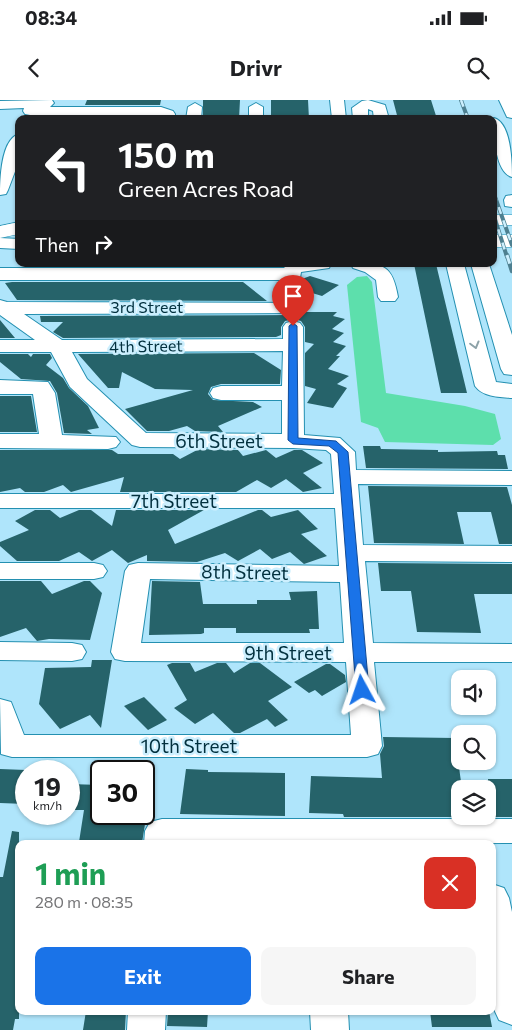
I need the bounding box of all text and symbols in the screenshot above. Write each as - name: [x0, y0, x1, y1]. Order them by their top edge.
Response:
- text: 08:34: [25, 6, 77, 29]
- icon: back: [20, 54, 48, 82]
- text: Drivr: [230, 54, 282, 81]
- icon: search: [464, 54, 492, 82]
- text: 150 m: [118, 132, 215, 175]
- icon: left: [35, 135, 100, 200]
- text: Green Acres Road: [118, 175, 294, 202]
- icon: right: [89, 230, 117, 258]
- text: Then: [35, 233, 79, 256]
- pin: [272, 275, 314, 326]
- icon: arrive: [279, 282, 307, 310]
- street label: 3rd Street: [111, 297, 184, 316]
- street label: 4th Street: [109, 335, 183, 356]
- one-way arrow: [469, 341, 480, 349]
- street label: 6th Street: [175, 429, 263, 452]
- street label: 7th Street: [131, 489, 217, 512]
- street label: 8th Street: [201, 559, 289, 584]
- street label: 9th Street: [244, 641, 332, 664]
- position arrow: [335, 663, 387, 715]
- map controls: [451, 670, 496, 825]
- button: sound: [451, 670, 496, 715]
- button: search: [451, 725, 496, 770]
- street label: 10th Street: [141, 734, 237, 757]
- speed limit sign: 30: [90, 760, 155, 825]
- text: 19: [34, 771, 61, 801]
- button: layers: [451, 780, 496, 825]
- text: km/h: [33, 798, 62, 812]
- text: 1 min: [35, 854, 106, 891]
- button: close: [424, 857, 476, 909]
- text: 280 m · 08:35: [35, 892, 133, 911]
- button: Exit: [35, 947, 251, 1005]
- button: Share: [261, 947, 476, 1005]

